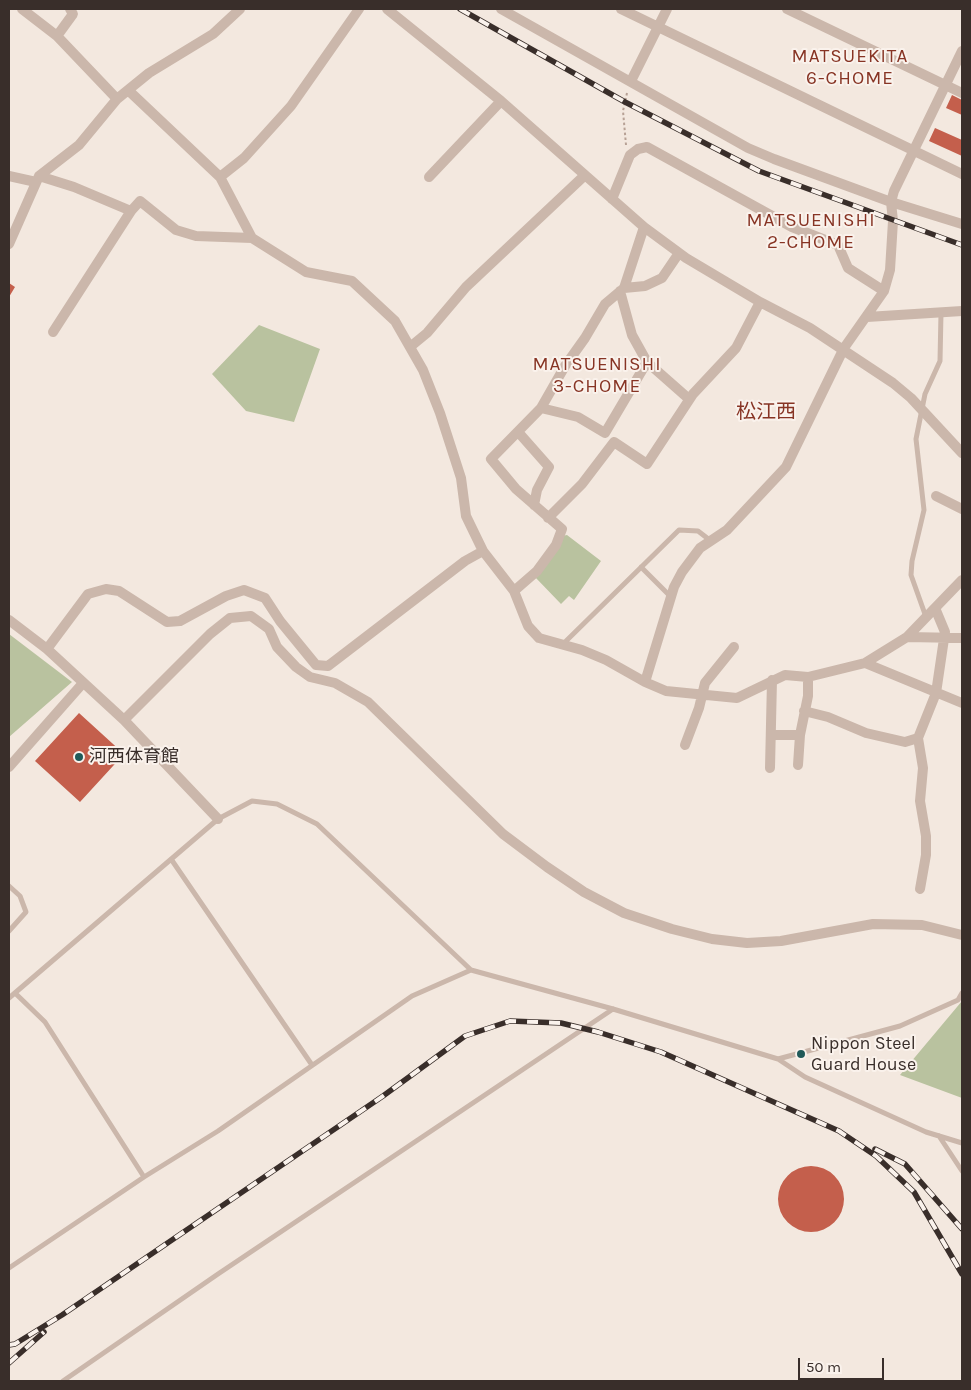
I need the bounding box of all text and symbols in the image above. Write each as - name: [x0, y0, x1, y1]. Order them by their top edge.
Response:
- district label: MATSUEKITA 6-CHOME: [790, 46, 910, 90]
- district label: MATSUENISHI 2-CHOME: [745, 210, 877, 254]
- district label: MATSUENISHI 3-CHOME: [531, 354, 663, 398]
- district label: 松江西: [736, 400, 796, 424]
- place label: 河西体育館: [89, 746, 179, 768]
- marker: 河西体育館: [73, 751, 85, 763]
- place label: Nippon Steel Guard House: [811, 1033, 916, 1076]
- marker: Nippon Steel Guard House: [795, 1048, 807, 1060]
- scale bar: [801, 1348, 887, 1380]
- text: 50 m: [806, 1358, 841, 1376]

